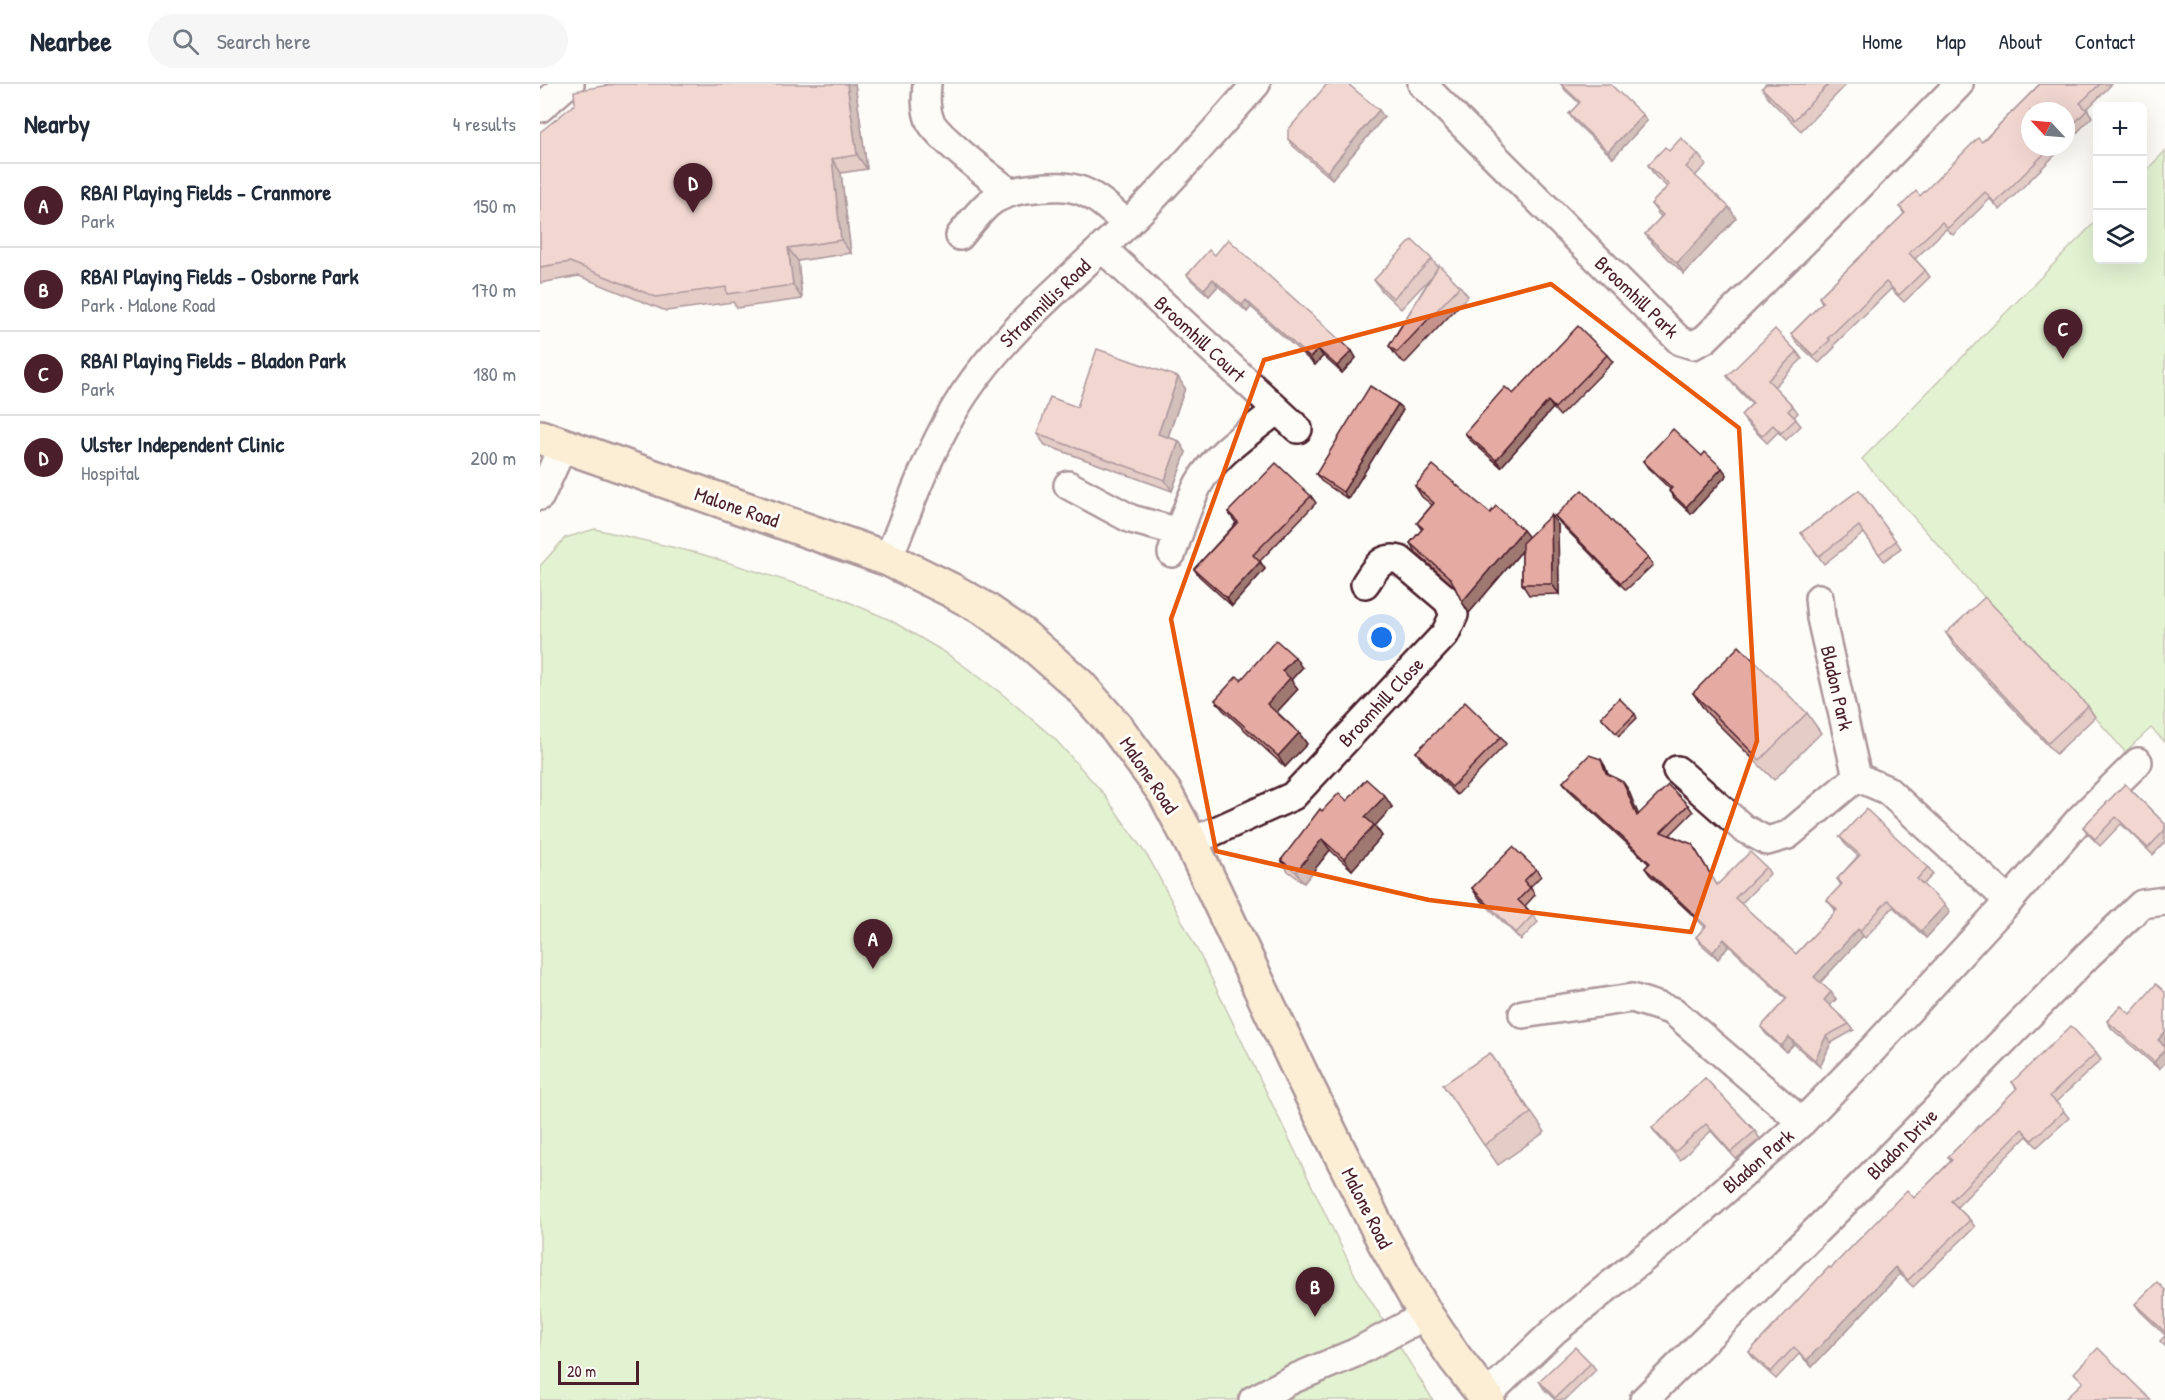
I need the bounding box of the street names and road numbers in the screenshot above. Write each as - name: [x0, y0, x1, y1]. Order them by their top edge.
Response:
- street label: Broomhill Park: [1589, 250, 1685, 344]
- street label: Stranmillis Road: [993, 252, 1096, 353]
- street label: Broomhill Court: [1149, 289, 1253, 389]
- street label: Malone Road: [691, 480, 783, 534]
- street label: Bladon Park: [1815, 643, 1860, 733]
- street label: Broomhill Close: [1332, 651, 1429, 752]
- street label: Malone Road: [1114, 731, 1185, 819]
- street label: Bladon Drive: [1860, 1102, 1943, 1185]
- street label: Bladon Park: [1716, 1122, 1799, 1199]
- street label: Malone Road: [1336, 1163, 1399, 1253]

